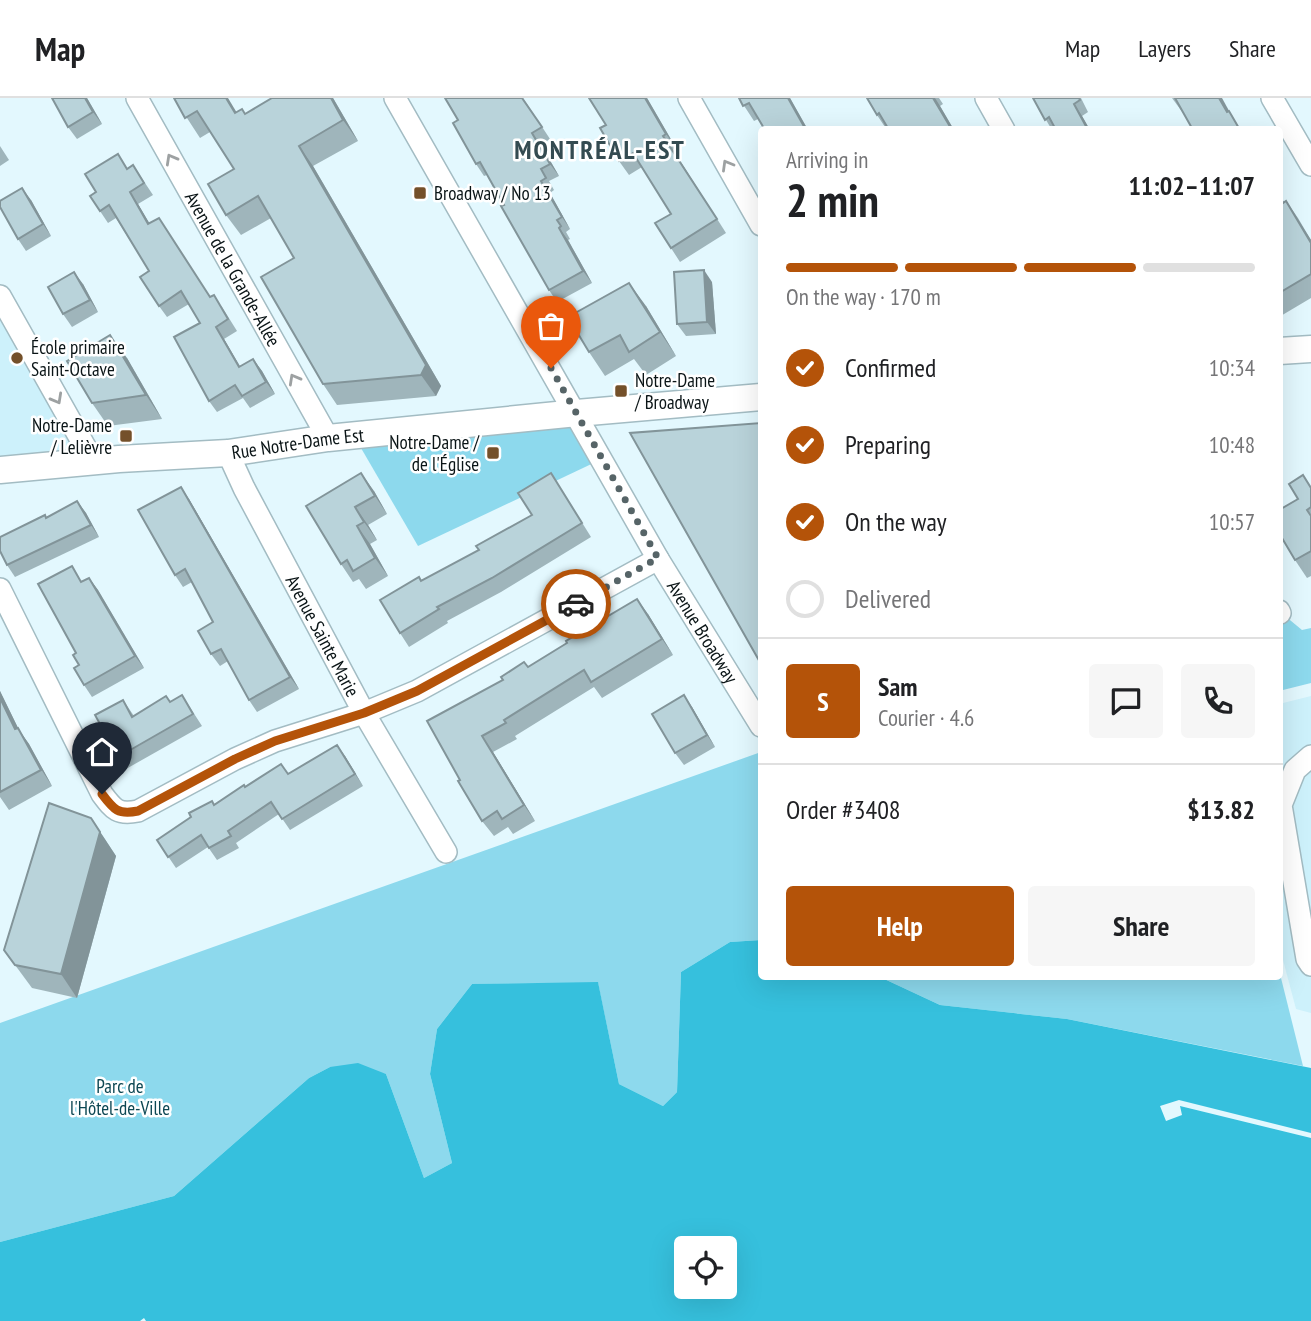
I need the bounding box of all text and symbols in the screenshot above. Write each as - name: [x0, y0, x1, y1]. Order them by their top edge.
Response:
- text: Map: [35, 27, 85, 70]
- text: Map: [1065, 33, 1100, 64]
- text: Layers: [1138, 33, 1191, 64]
- text: Share: [1229, 33, 1276, 64]
- district label: MONTRÉAL-EST: [514, 133, 686, 166]
- text: Arriving in: [786, 145, 868, 174]
- one-way arrow: [166, 154, 179, 166]
- one-way arrow: [722, 160, 735, 173]
- text: 11:02–11:07: [1128, 169, 1255, 202]
- text: 2 min: [786, 170, 879, 230]
- place label: Broadway / No 13: [434, 181, 551, 205]
- marker: Broadway / No 13: [412, 185, 428, 201]
- street label: Avenue de la Grande-Allée: [180, 187, 286, 351]
- text: On the way · 170 m: [786, 282, 941, 311]
- pin: [521, 296, 581, 368]
- icon: bag: [532, 307, 570, 345]
- place label: École primaire Saint-Octave: [31, 335, 125, 381]
- icon: check: [786, 349, 824, 387]
- marker: École primaire Saint-Octave: [9, 350, 25, 366]
- text: Confirmed: [845, 351, 936, 384]
- text: 10:34: [1209, 353, 1255, 382]
- place label: Notre-Dame / Broadway: [634, 368, 715, 414]
- one-way arrow: [289, 374, 302, 386]
- marker: Notre-Dame / Broadway: [613, 383, 629, 399]
- one-way arrow: [49, 391, 62, 404]
- place label: Notre-Dame / Lelièvre: [32, 413, 112, 459]
- street label: Rue Notre-Dame Est: [230, 422, 366, 464]
- icon: check: [786, 426, 824, 464]
- marker: Notre-Dame / Lelièvre: [118, 428, 134, 444]
- text: Preparing: [845, 428, 931, 461]
- place label: Notre-Dame / de l'Église: [389, 430, 480, 476]
- text: 10:48: [1209, 430, 1255, 459]
- marker: Notre-Dame / de l'Église: [485, 445, 501, 461]
- icon: check: [786, 503, 824, 541]
- text: On the way: [845, 505, 947, 538]
- text: 10:57: [1209, 507, 1255, 536]
- courier: [541, 569, 611, 639]
- street label: Avenue Sainte Marie: [281, 571, 365, 701]
- street label: Avenue Broadway: [662, 576, 744, 688]
- text: Delivered: [845, 582, 931, 615]
- icon: car: [557, 585, 595, 623]
- button: chat: [1089, 664, 1163, 738]
- button: phone: [1181, 664, 1255, 738]
- text: Sam: [878, 670, 917, 703]
- text: S: [817, 685, 829, 718]
- text: Courier · 4.6: [878, 703, 974, 732]
- pin: [72, 722, 132, 794]
- icon: home: [83, 733, 121, 771]
- text: Order #3408: [786, 793, 901, 826]
- text: $13.82: [1187, 793, 1255, 826]
- button: Help: [786, 886, 1014, 966]
- button: Share: [1028, 886, 1255, 966]
- park label: Parc de l'Hôtel-de-Ville: [70, 1074, 170, 1120]
- map controls: [674, 1236, 737, 1299]
- button: locate: [674, 1236, 737, 1299]

